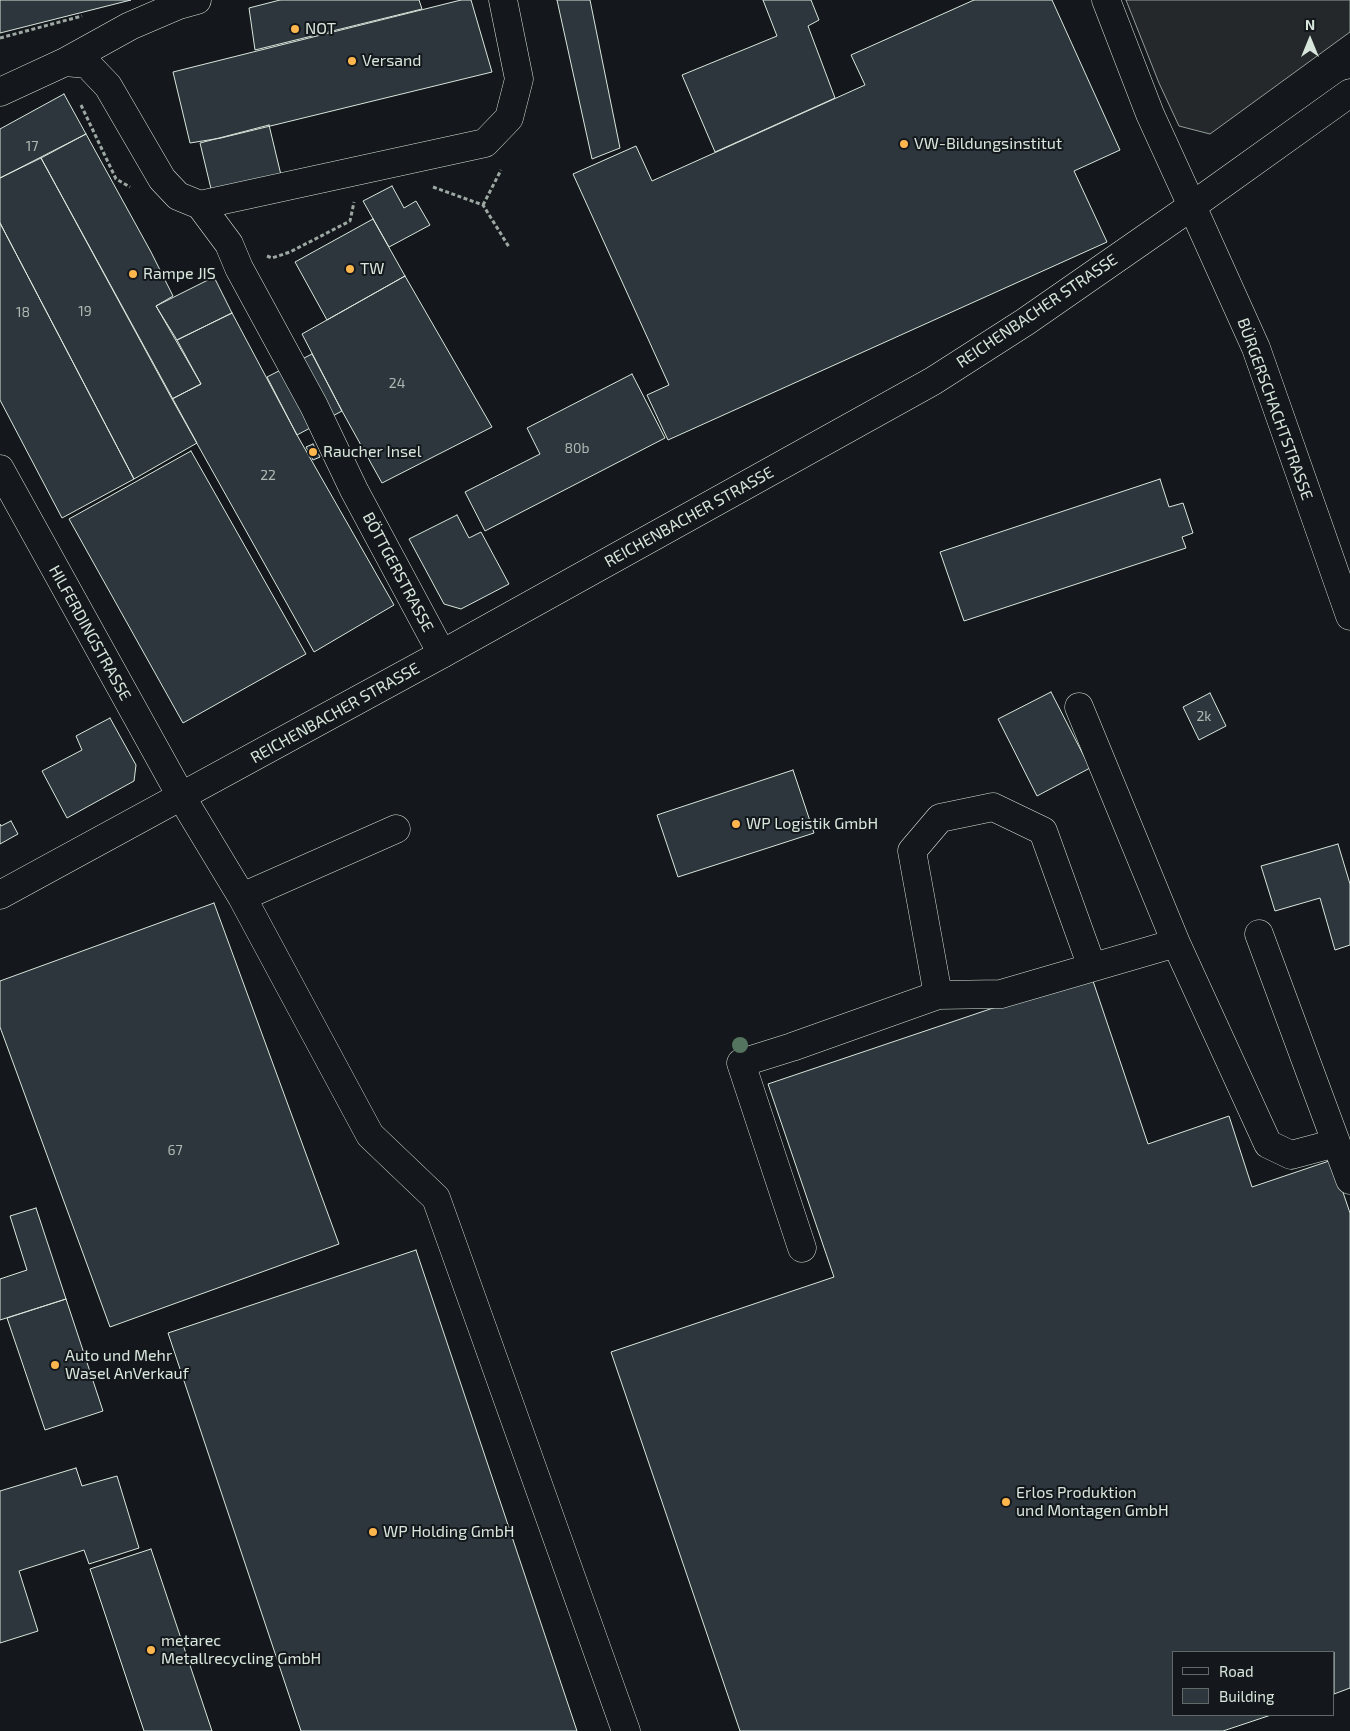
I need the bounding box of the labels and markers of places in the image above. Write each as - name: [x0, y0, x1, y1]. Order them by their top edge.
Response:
- place label: NOT: [305, 19, 336, 39]
- marker: NOT: [289, 23, 301, 35]
- place label: Versand: [362, 51, 422, 71]
- marker: Versand: [346, 55, 358, 67]
- place label: VW-Bildungsinstitut: [914, 134, 1062, 154]
- marker: VW-Bildungsinstitut: [898, 138, 910, 150]
- place label: TW: [360, 259, 384, 279]
- marker: TW: [344, 263, 356, 275]
- place label: Rampe JIS: [143, 264, 216, 284]
- marker: Rampe JIS: [127, 268, 139, 280]
- place label: Raucher Insel: [323, 442, 421, 462]
- marker: Raucher Insel: [307, 446, 319, 458]
- place label: WP Logistik GmbH: [746, 814, 878, 834]
- marker: WP Logistik GmbH: [730, 818, 742, 830]
- place label: Auto und Mehr Wasel AnVerkauf: [65, 1346, 189, 1384]
- marker: Auto und Mehr Wasel AnVerkauf: [49, 1359, 61, 1371]
- place label: Erlos Produktion und Montagen GmbH: [1016, 1483, 1169, 1521]
- marker: Erlos Produktion und Montagen GmbH: [1000, 1496, 1012, 1508]
- place label: WP Holding GmbH: [383, 1522, 515, 1542]
- marker: WP Holding GmbH: [367, 1526, 379, 1538]
- place label: metarec Metallrecycling GmbH: [161, 1631, 321, 1669]
- marker: metarec Metallrecycling GmbH: [145, 1644, 157, 1656]

